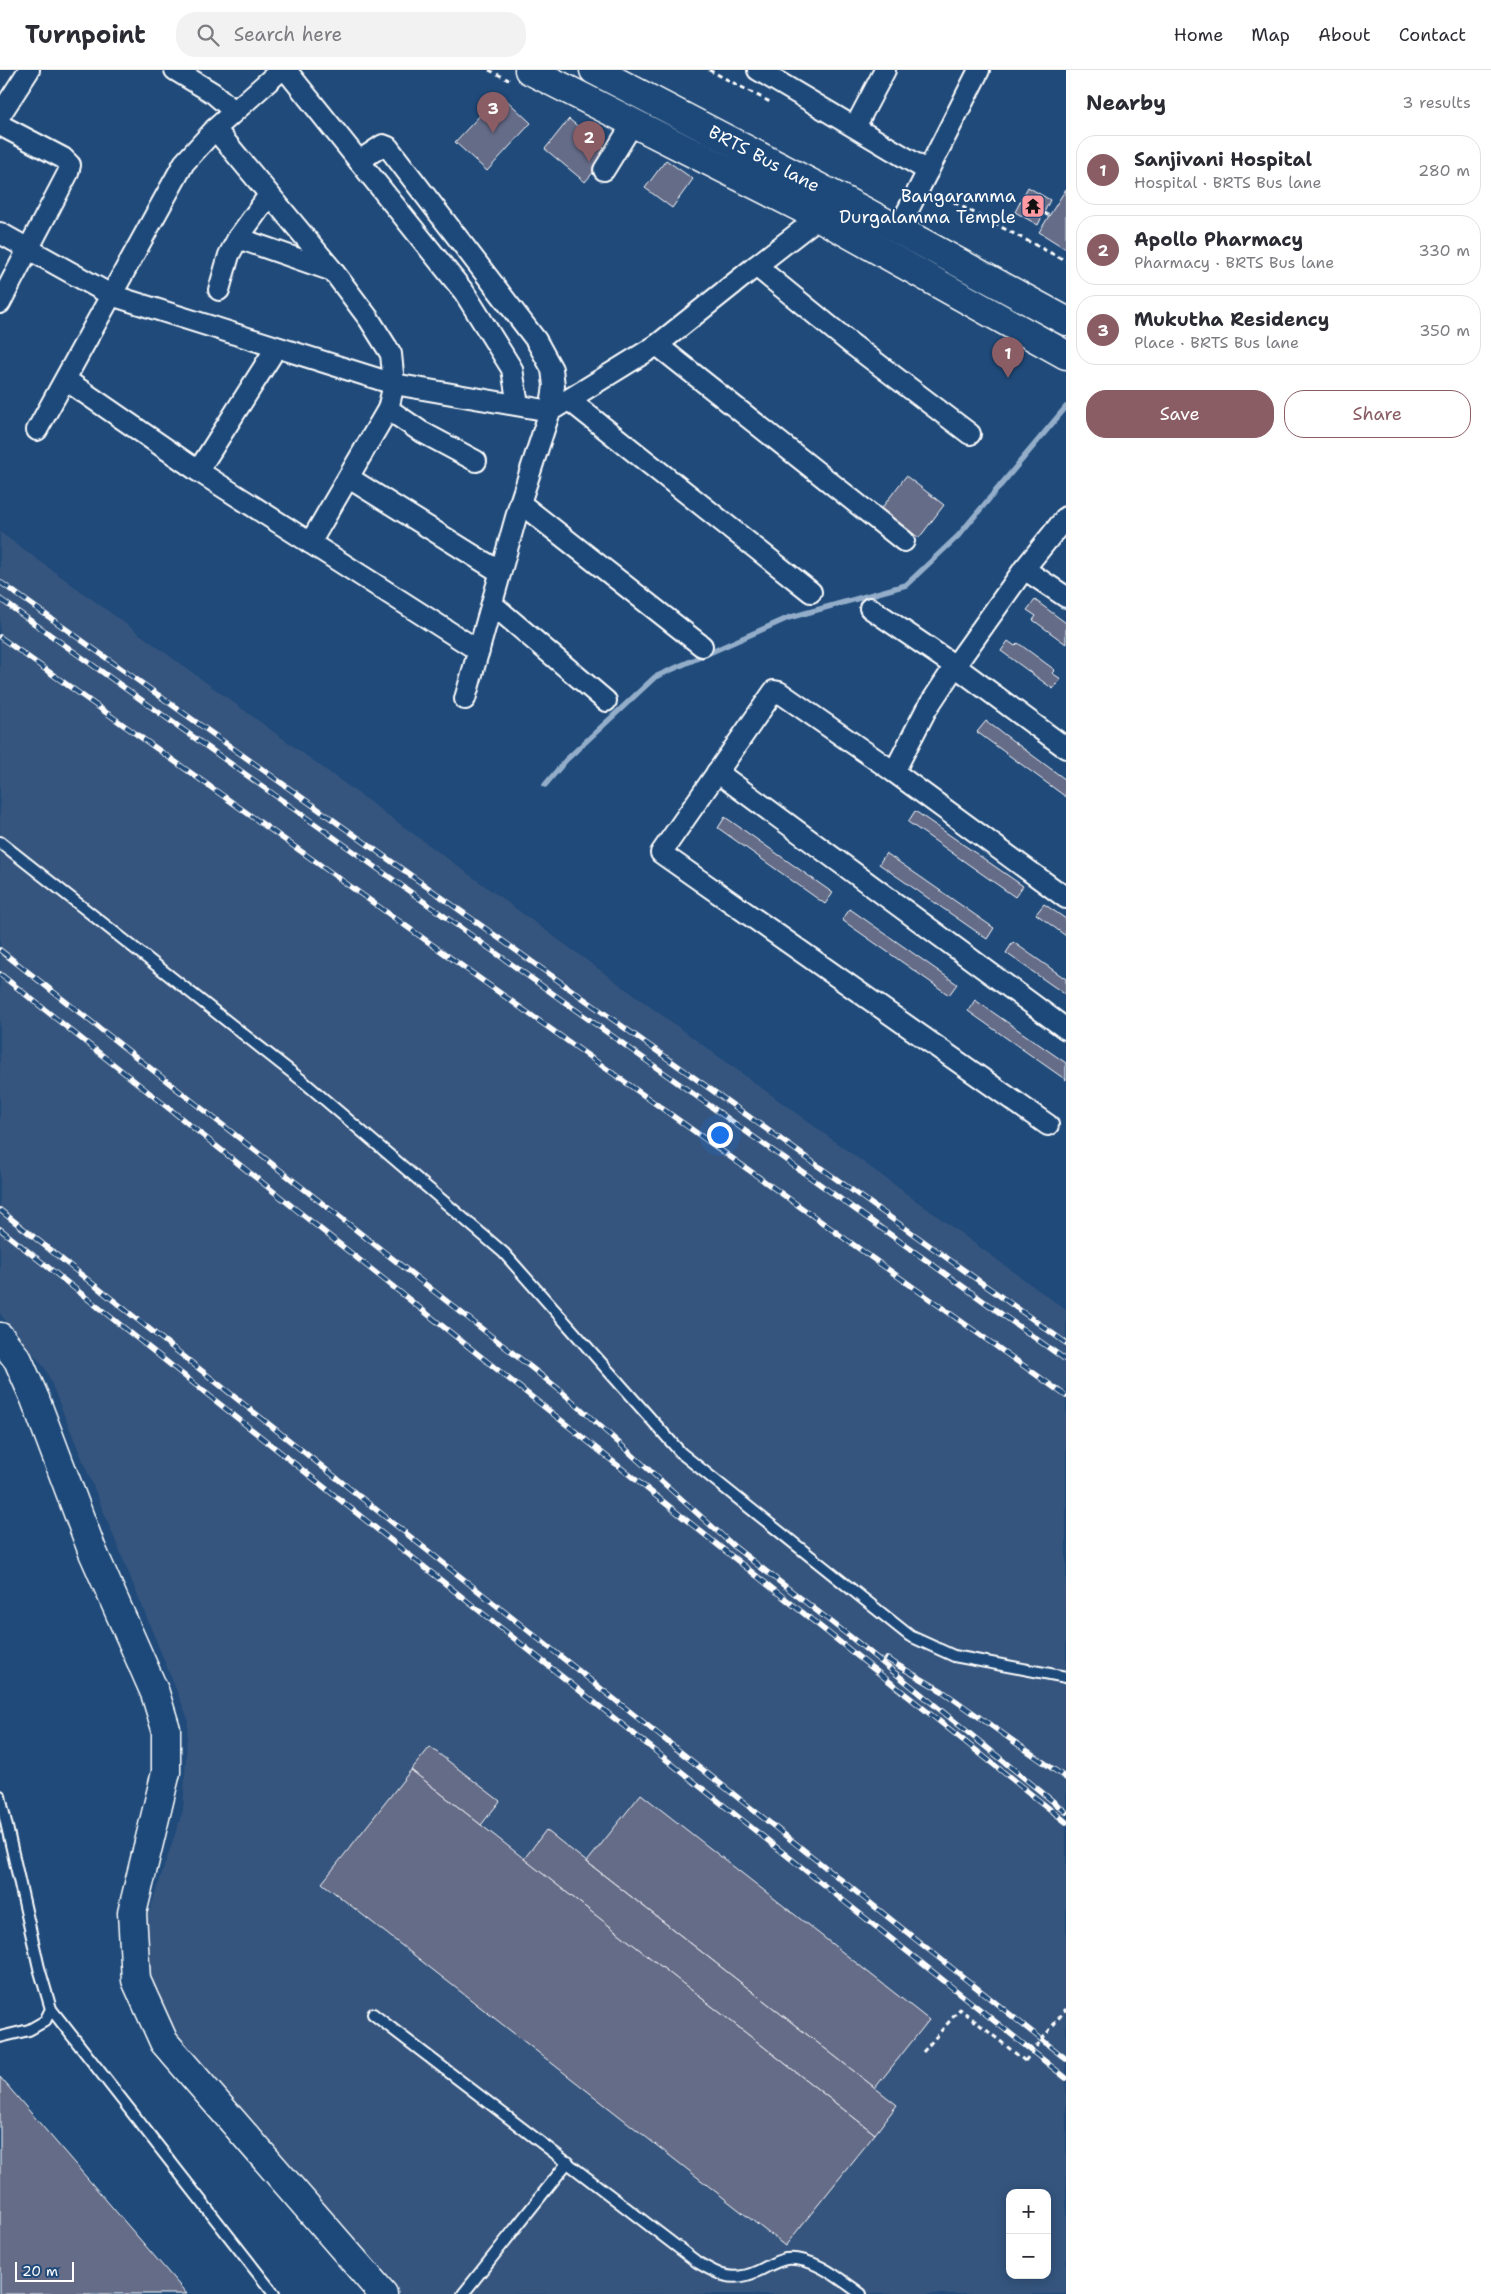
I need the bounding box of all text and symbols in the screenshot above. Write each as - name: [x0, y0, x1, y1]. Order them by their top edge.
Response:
- search box: [176, 12, 526, 57]
- text: Turnpoint: [25, 19, 146, 51]
- icon: search: [194, 21, 222, 49]
- text: Search here: [234, 22, 342, 47]
- text: Home: [1174, 23, 1223, 47]
- text: Map: [1251, 23, 1290, 47]
- text: About: [1318, 23, 1371, 47]
- text: Contact: [1399, 23, 1466, 47]
- text: Nearby: [1086, 89, 1166, 117]
- pin: 3: [477, 92, 509, 133]
- text: 3 results: [1402, 92, 1471, 113]
- street label: BRTS Bus lane: [704, 120, 824, 198]
- pin: 2: [573, 121, 605, 162]
- text: Sanjivani Hospital: [1134, 147, 1312, 172]
- text: 1: [1099, 160, 1107, 181]
- text: 280 m: [1418, 160, 1470, 181]
- text: Hospital · BRTS Bus lane: [1134, 172, 1322, 193]
- place label: Bangaramma Durgalamma Temple: [839, 184, 1016, 229]
- temple icon: Bangaramma Durgalamma Temple: [1020, 193, 1046, 219]
- text: Apollo Pharmacy: [1134, 227, 1303, 252]
- text: 2: [1097, 240, 1109, 261]
- text: 330 m: [1418, 240, 1470, 261]
- text: Pharmacy · BRTS Bus lane: [1134, 252, 1334, 273]
- text: Mukutha Residency: [1134, 307, 1329, 332]
- text: 3: [1097, 320, 1109, 341]
- text: 350 m: [1419, 320, 1470, 341]
- text: Place · BRTS Bus lane: [1134, 332, 1299, 353]
- pin: 1: [992, 337, 1024, 378]
- button: Save: [1086, 390, 1274, 438]
- button: Share: [1284, 390, 1471, 438]
- your location: [707, 1122, 733, 1148]
- map controls: [1006, 2189, 1051, 2279]
- button: +: [1006, 2189, 1051, 2234]
- button: −: [1006, 2234, 1051, 2279]
- scale bar: [15, 2259, 74, 2282]
- text: 20 m: [22, 2262, 58, 2280]

